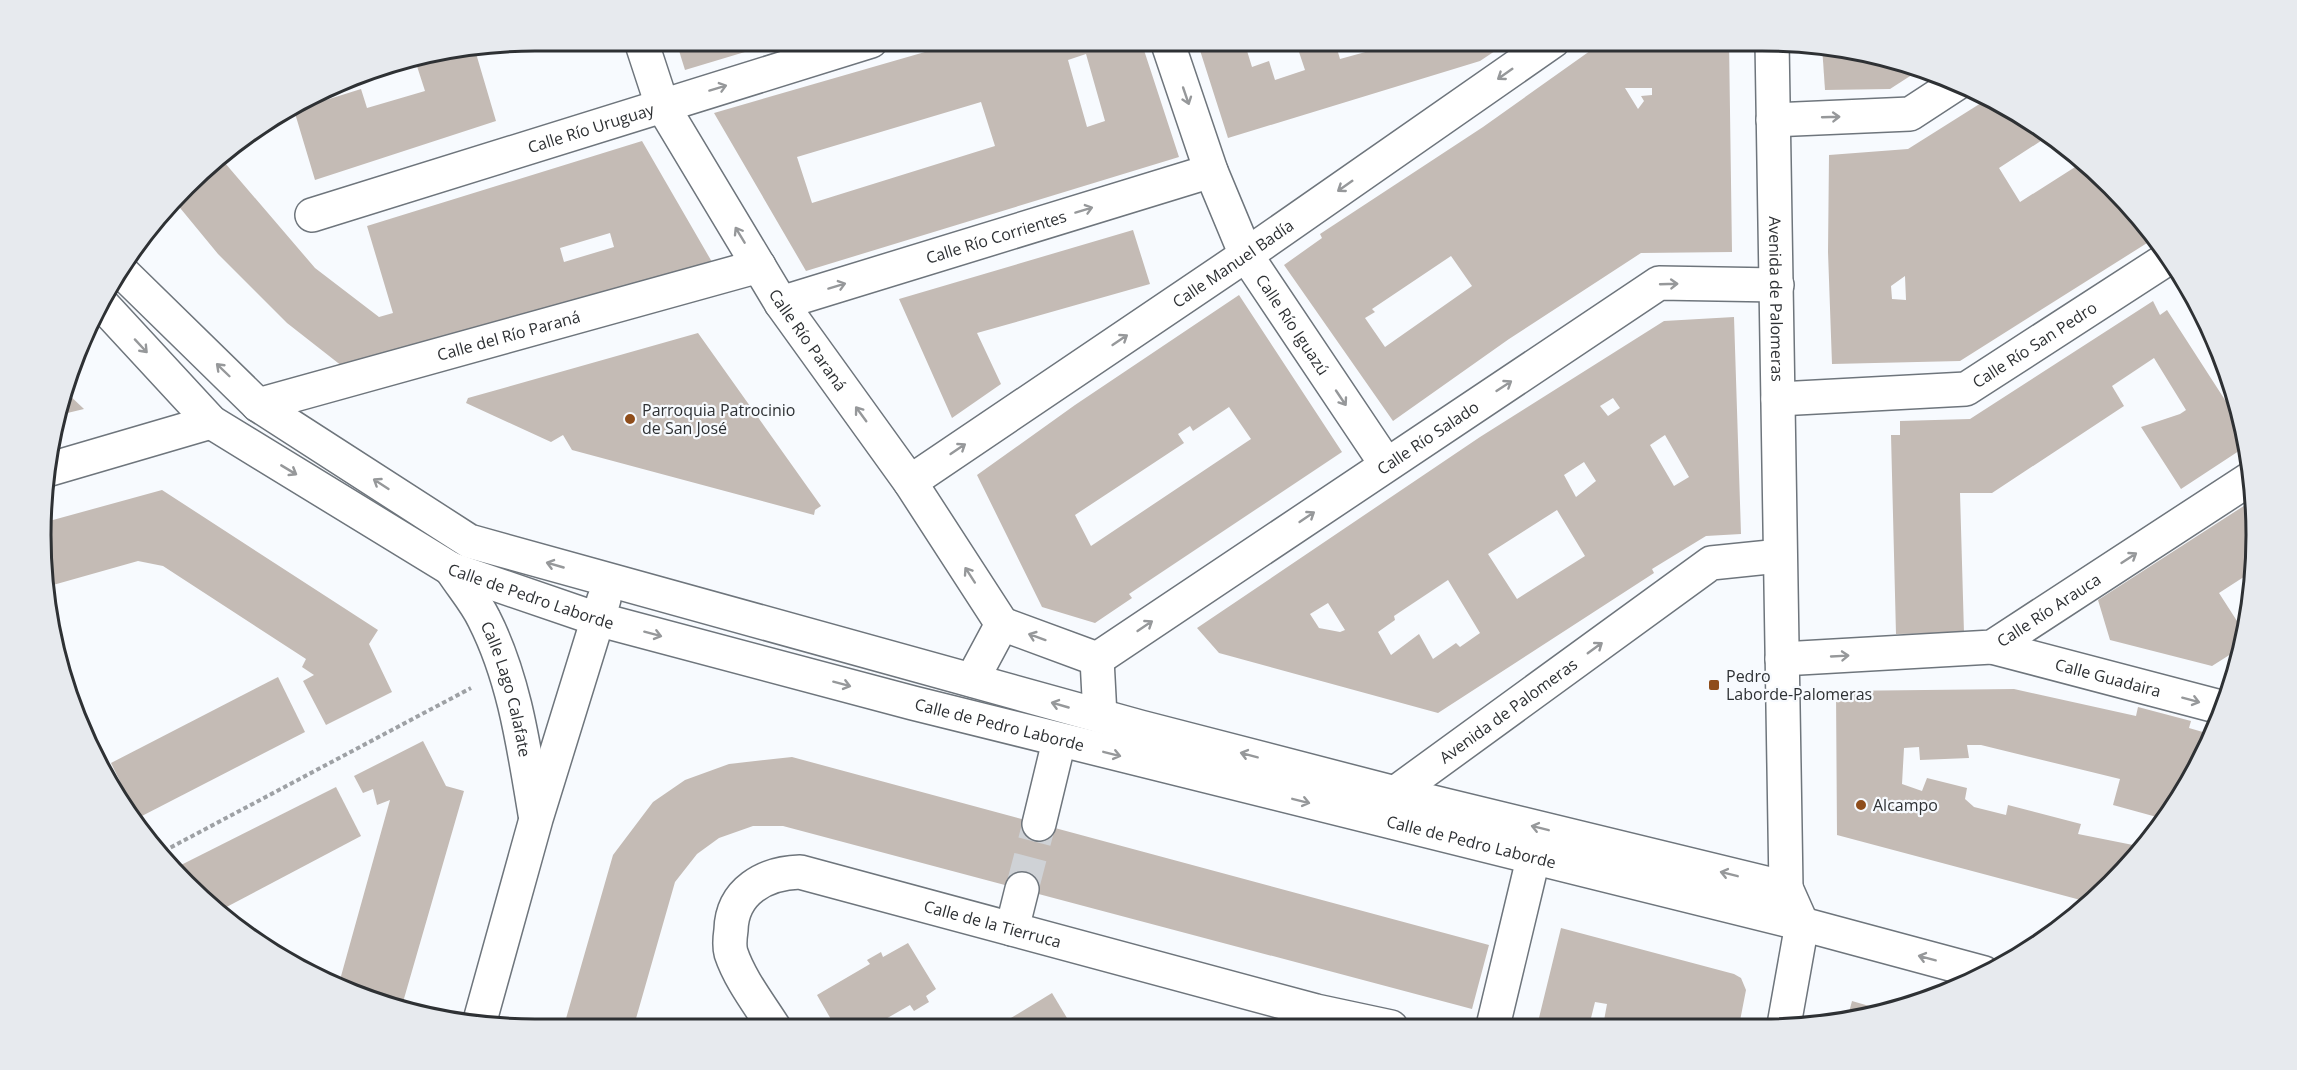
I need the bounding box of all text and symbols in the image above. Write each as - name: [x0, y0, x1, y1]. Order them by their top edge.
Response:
- one-way arrow: [1498, 68, 1514, 80]
- one-way arrow: [708, 81, 727, 92]
- one-way arrow: [1181, 86, 1192, 105]
- street label: Calle Río Uruguay: [525, 98, 658, 158]
- one-way arrow: [1821, 112, 1841, 123]
- one-way arrow: [1338, 180, 1354, 192]
- one-way arrow: [1074, 204, 1093, 215]
- street label: Calle Río Corrientes: [923, 205, 1069, 269]
- street label: Calle Manuel Badía: [1168, 214, 1298, 313]
- street label: Avenida de Palomeras: [1764, 216, 1789, 382]
- one-way arrow: [734, 227, 746, 244]
- street label: Calle Río Iguazú: [1251, 270, 1334, 379]
- one-way arrow: [1658, 278, 1678, 290]
- one-way arrow: [827, 279, 846, 290]
- street label: Calle Río Paraná: [764, 285, 852, 395]
- street label: Calle Río San Pedro: [1968, 296, 2101, 393]
- street label: Calle del Río Paraná: [435, 305, 583, 366]
- one-way arrow: [1111, 334, 1128, 346]
- one-way arrow: [133, 339, 148, 354]
- one-way arrow: [215, 363, 230, 378]
- one-way arrow: [1495, 379, 1512, 391]
- one-way arrow: [1335, 389, 1347, 406]
- street label: Calle Río Salado: [1373, 396, 1483, 480]
- place label: Parroquia Patrocinio de San José: [642, 399, 795, 439]
- one-way arrow: [855, 406, 867, 422]
- marker: Parroquia Patrocinio de San José: [623, 412, 637, 426]
- one-way arrow: [949, 443, 966, 455]
- one-way arrow: [280, 464, 297, 476]
- one-way arrow: [373, 478, 389, 490]
- one-way arrow: [1298, 511, 1315, 523]
- one-way arrow: [2120, 551, 2137, 563]
- street label: Calle de Pedro Laborde: [445, 558, 616, 634]
- one-way arrow: [546, 559, 565, 570]
- one-way arrow: [964, 568, 976, 584]
- street label: Calle Río Arauca: [1992, 568, 2105, 652]
- street label: Calle Lago Calafate: [476, 618, 536, 759]
- one-way arrow: [1136, 620, 1153, 632]
- one-way arrow: [643, 629, 662, 641]
- one-way arrow: [1028, 631, 1047, 642]
- one-way arrow: [1587, 642, 1603, 654]
- one-way arrow: [1830, 650, 1850, 661]
- street label: Avenida de Palomeras: [1435, 653, 1582, 768]
- street label: Calle Guadaira: [2053, 653, 2163, 702]
- place label: Pedro Laborde-Palomeras: [1726, 665, 1872, 705]
- marker: Pedro Laborde-Palomeras: [1707, 678, 1721, 692]
- one-way arrow: [832, 679, 851, 690]
- street label: Calle de Pedro Laborde: [913, 693, 1087, 756]
- one-way arrow: [2181, 694, 2200, 706]
- one-way arrow: [1051, 699, 1070, 710]
- one-way arrow: [1102, 749, 1121, 761]
- one-way arrow: [1240, 749, 1259, 761]
- place label: Alcampo: [1873, 794, 1938, 816]
- one-way arrow: [1291, 796, 1310, 808]
- marker: Alcampo: [1854, 798, 1868, 812]
- street label: Calle de Pedro Laborde: [1384, 810, 1558, 873]
- one-way arrow: [1531, 822, 1550, 834]
- one-way arrow: [1720, 867, 1739, 879]
- street label: Calle de la Tierruca: [921, 895, 1064, 953]
- one-way arrow: [1918, 952, 1937, 963]

